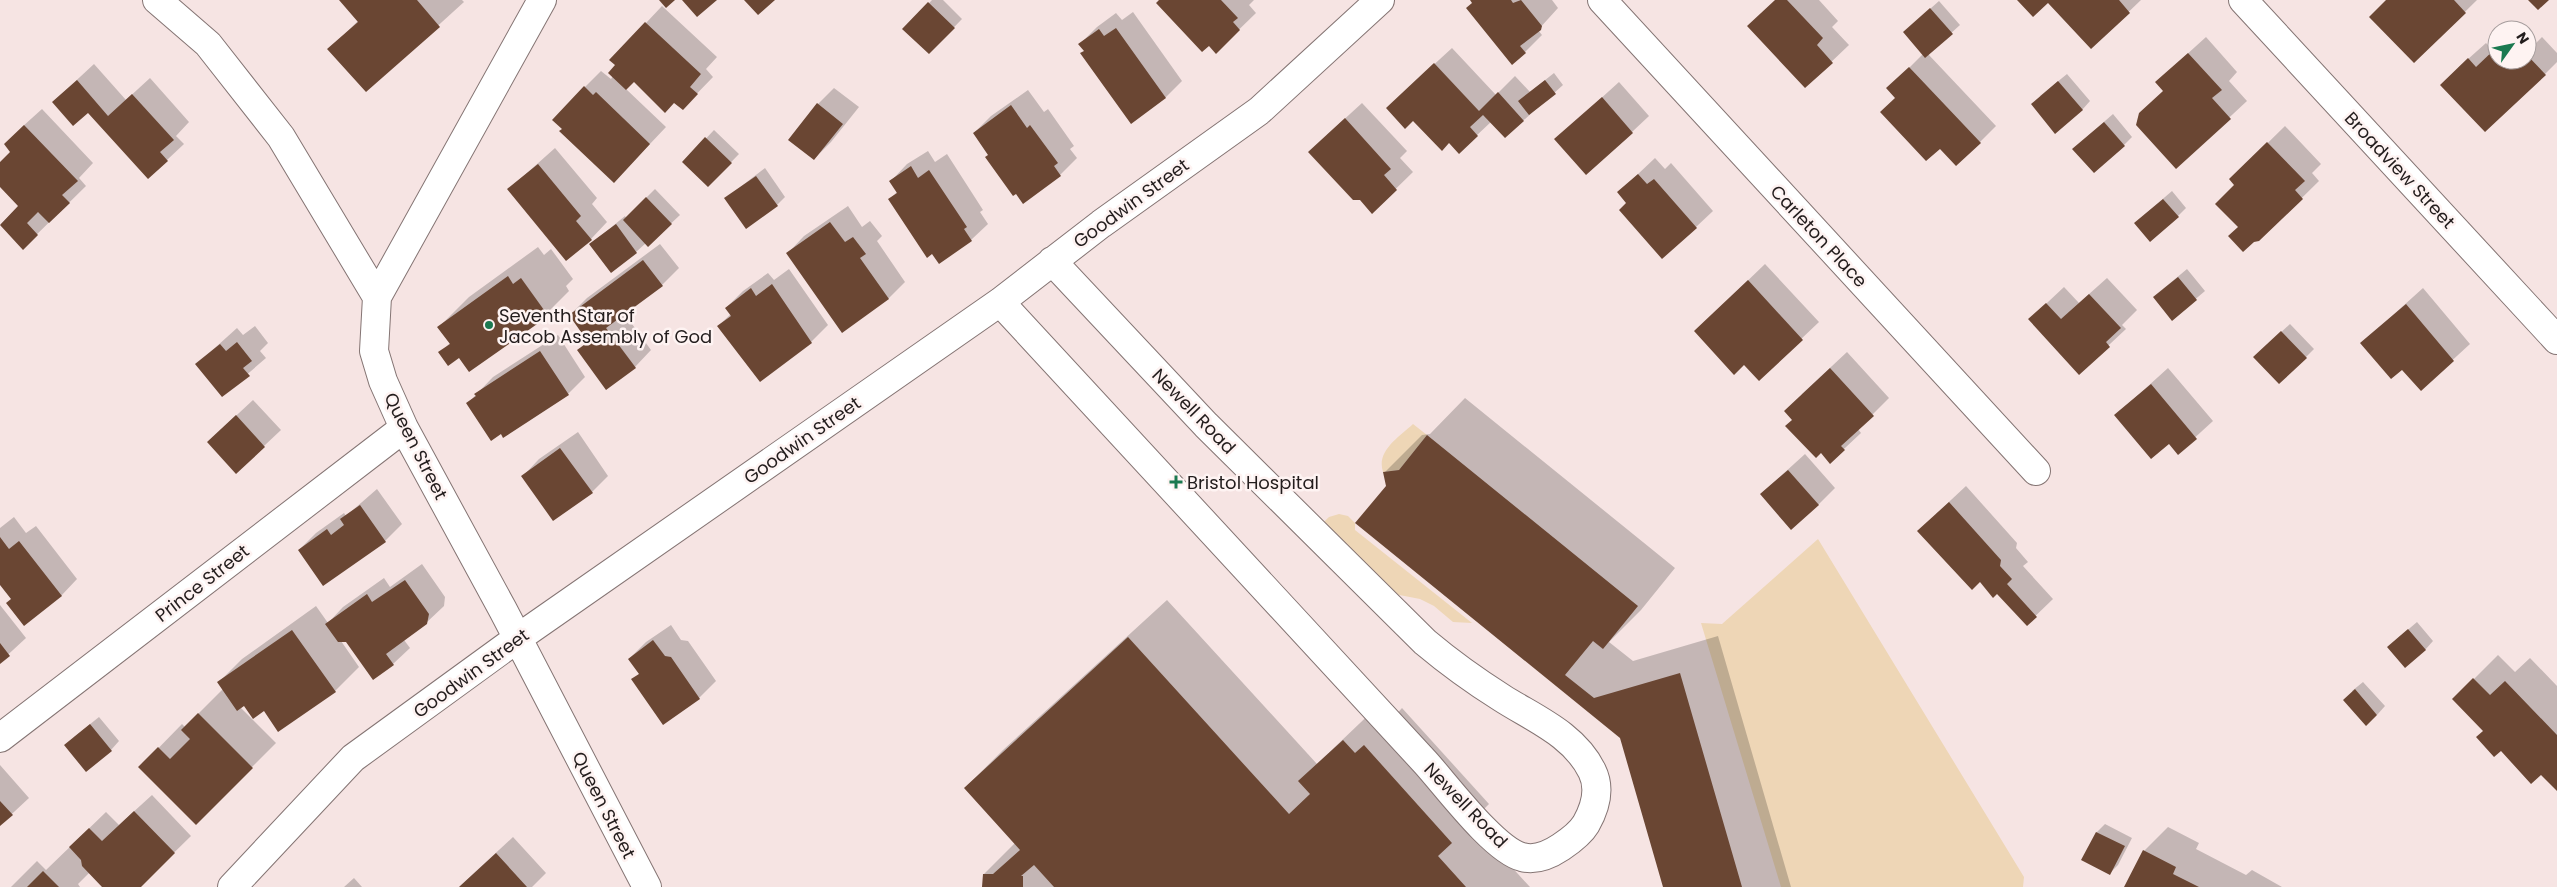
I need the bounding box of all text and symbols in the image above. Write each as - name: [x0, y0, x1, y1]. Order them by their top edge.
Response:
- north arrow: [2487, 20, 2537, 70]
- text: N: [2512, 28, 2534, 48]
- street label: Broadview Street: [2339, 106, 2461, 234]
- street label: Goodwin Street: [1068, 152, 1194, 254]
- street label: Carleton Place: [1765, 179, 1873, 293]
- place label: Seventh Star of Jacob Assembly of God: [499, 303, 712, 349]
- marker: Seventh Star of Jacob Assembly of God: [483, 319, 495, 331]
- street label: Newell Road: [1147, 363, 1241, 459]
- street label: Queen Street: [378, 388, 454, 504]
- street label: Goodwin Street: [739, 390, 865, 490]
- place label: Bristol Hospital: [1187, 470, 1319, 495]
- marker: Bristol Hospital: [1169, 475, 1183, 489]
- street label: Prince Street: [150, 538, 254, 628]
- street label: Goodwin Street: [408, 622, 534, 724]
- street label: Queen Street: [566, 747, 642, 863]
- street label: Newell Road: [1419, 757, 1513, 853]

